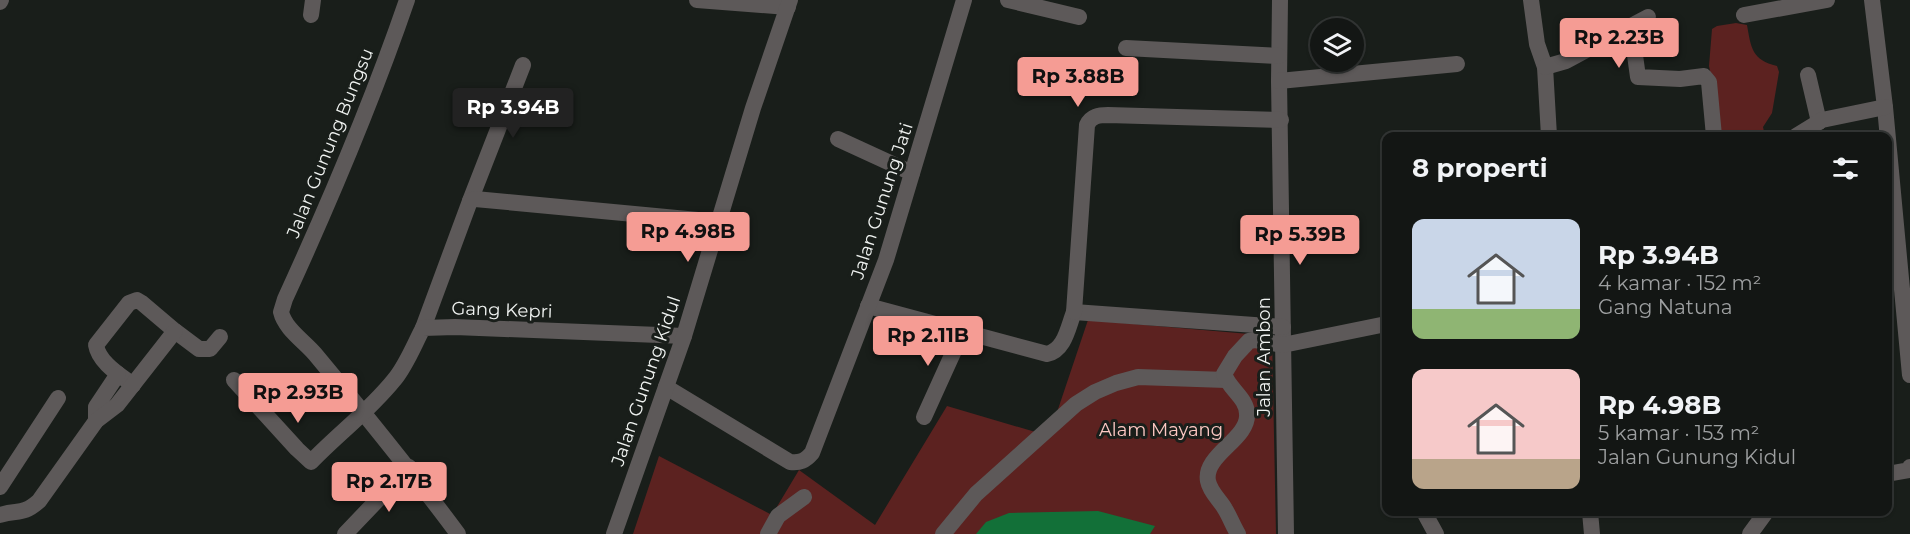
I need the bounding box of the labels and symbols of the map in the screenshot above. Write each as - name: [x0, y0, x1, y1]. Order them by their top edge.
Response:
- pin: Rp 2.23B: [1557, 18, 1681, 69]
- street label: Jalan Gunung Bungsu: [281, 45, 378, 242]
- pin: Rp 3.88B: [1016, 57, 1140, 108]
- pin: Rp 3.94B: [451, 88, 575, 139]
- street label: Jalan Gunung Jati: [846, 120, 918, 283]
- pin: Rp 4.98B: [626, 212, 750, 263]
- pin: Rp 5.39B: [1238, 215, 1362, 266]
- street label: Jalan Gunung Kidul: [606, 293, 685, 470]
- street label: Gang Kepri: [451, 297, 553, 323]
- street label: Jalan Ambon: [1253, 297, 1275, 418]
- pin: Rp 2.11B: [866, 316, 990, 367]
- pin: Rp 2.93B: [236, 373, 360, 424]
- park label: Alam Mayang: [1099, 419, 1223, 441]
- pin: Rp 2.17B: [327, 462, 451, 513]

